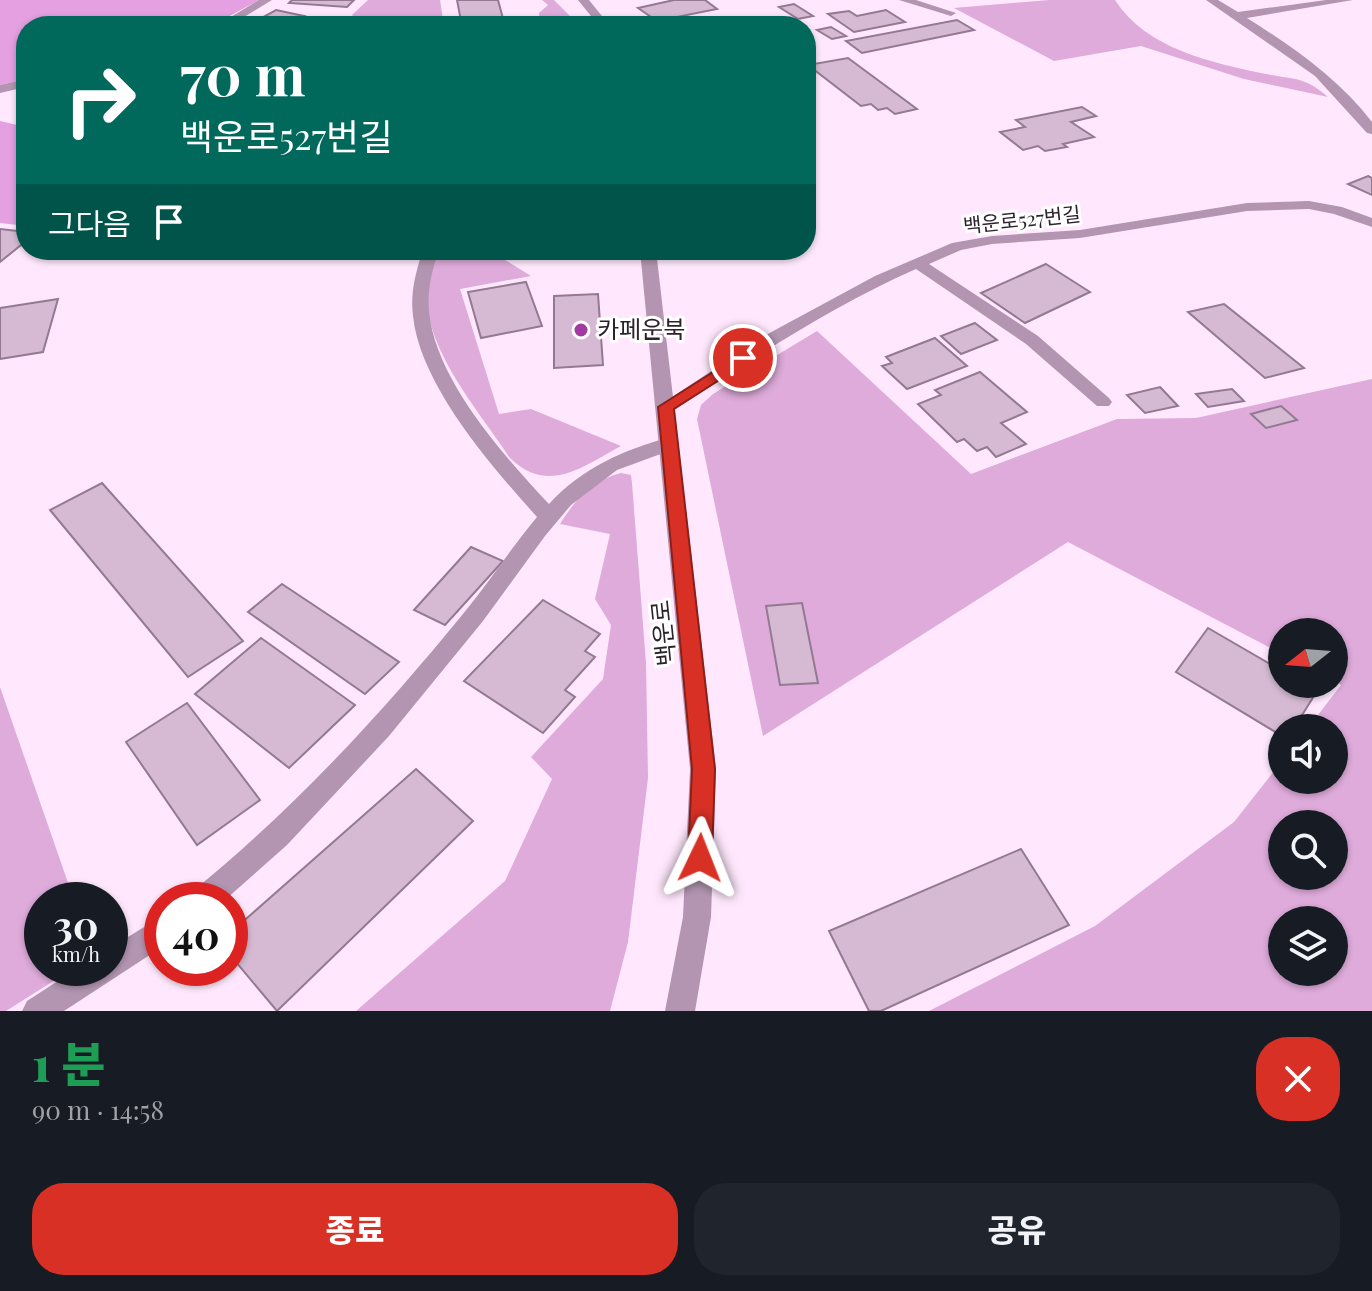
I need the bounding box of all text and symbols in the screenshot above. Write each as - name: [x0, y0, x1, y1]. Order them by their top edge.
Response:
- text: 70 m: [180, 36, 305, 111]
- icon: right: [48, 48, 152, 152]
- text: 백운로527번길: [180, 111, 392, 159]
- street label: 백운로527번길: [962, 199, 1082, 238]
- icon: arrive: [147, 200, 191, 244]
- text: 그다음: [48, 203, 131, 243]
- place label: 카페운북: [597, 312, 685, 344]
- marker: 카페운북: [572, 321, 590, 339]
- pin: [709, 324, 777, 392]
- icon: arrive: [721, 336, 765, 380]
- street label: 백운로: [643, 599, 681, 668]
- north arrow: [1268, 618, 1348, 698]
- map controls: [1268, 618, 1348, 986]
- button: sound: [1268, 714, 1348, 794]
- button: search: [1268, 810, 1348, 890]
- position arrow: [658, 816, 742, 900]
- speed limit sign: 40: [144, 882, 248, 986]
- text: 30: [53, 897, 99, 950]
- button: layers: [1268, 906, 1348, 986]
- text: km/h: [52, 940, 100, 967]
- text: 1 분: [32, 1030, 106, 1094]
- button: close: [1256, 1037, 1340, 1121]
- text: 90 m · 14:58: [32, 1092, 164, 1127]
- button: 종료: [32, 1183, 678, 1275]
- button: 공유: [694, 1183, 1340, 1275]

